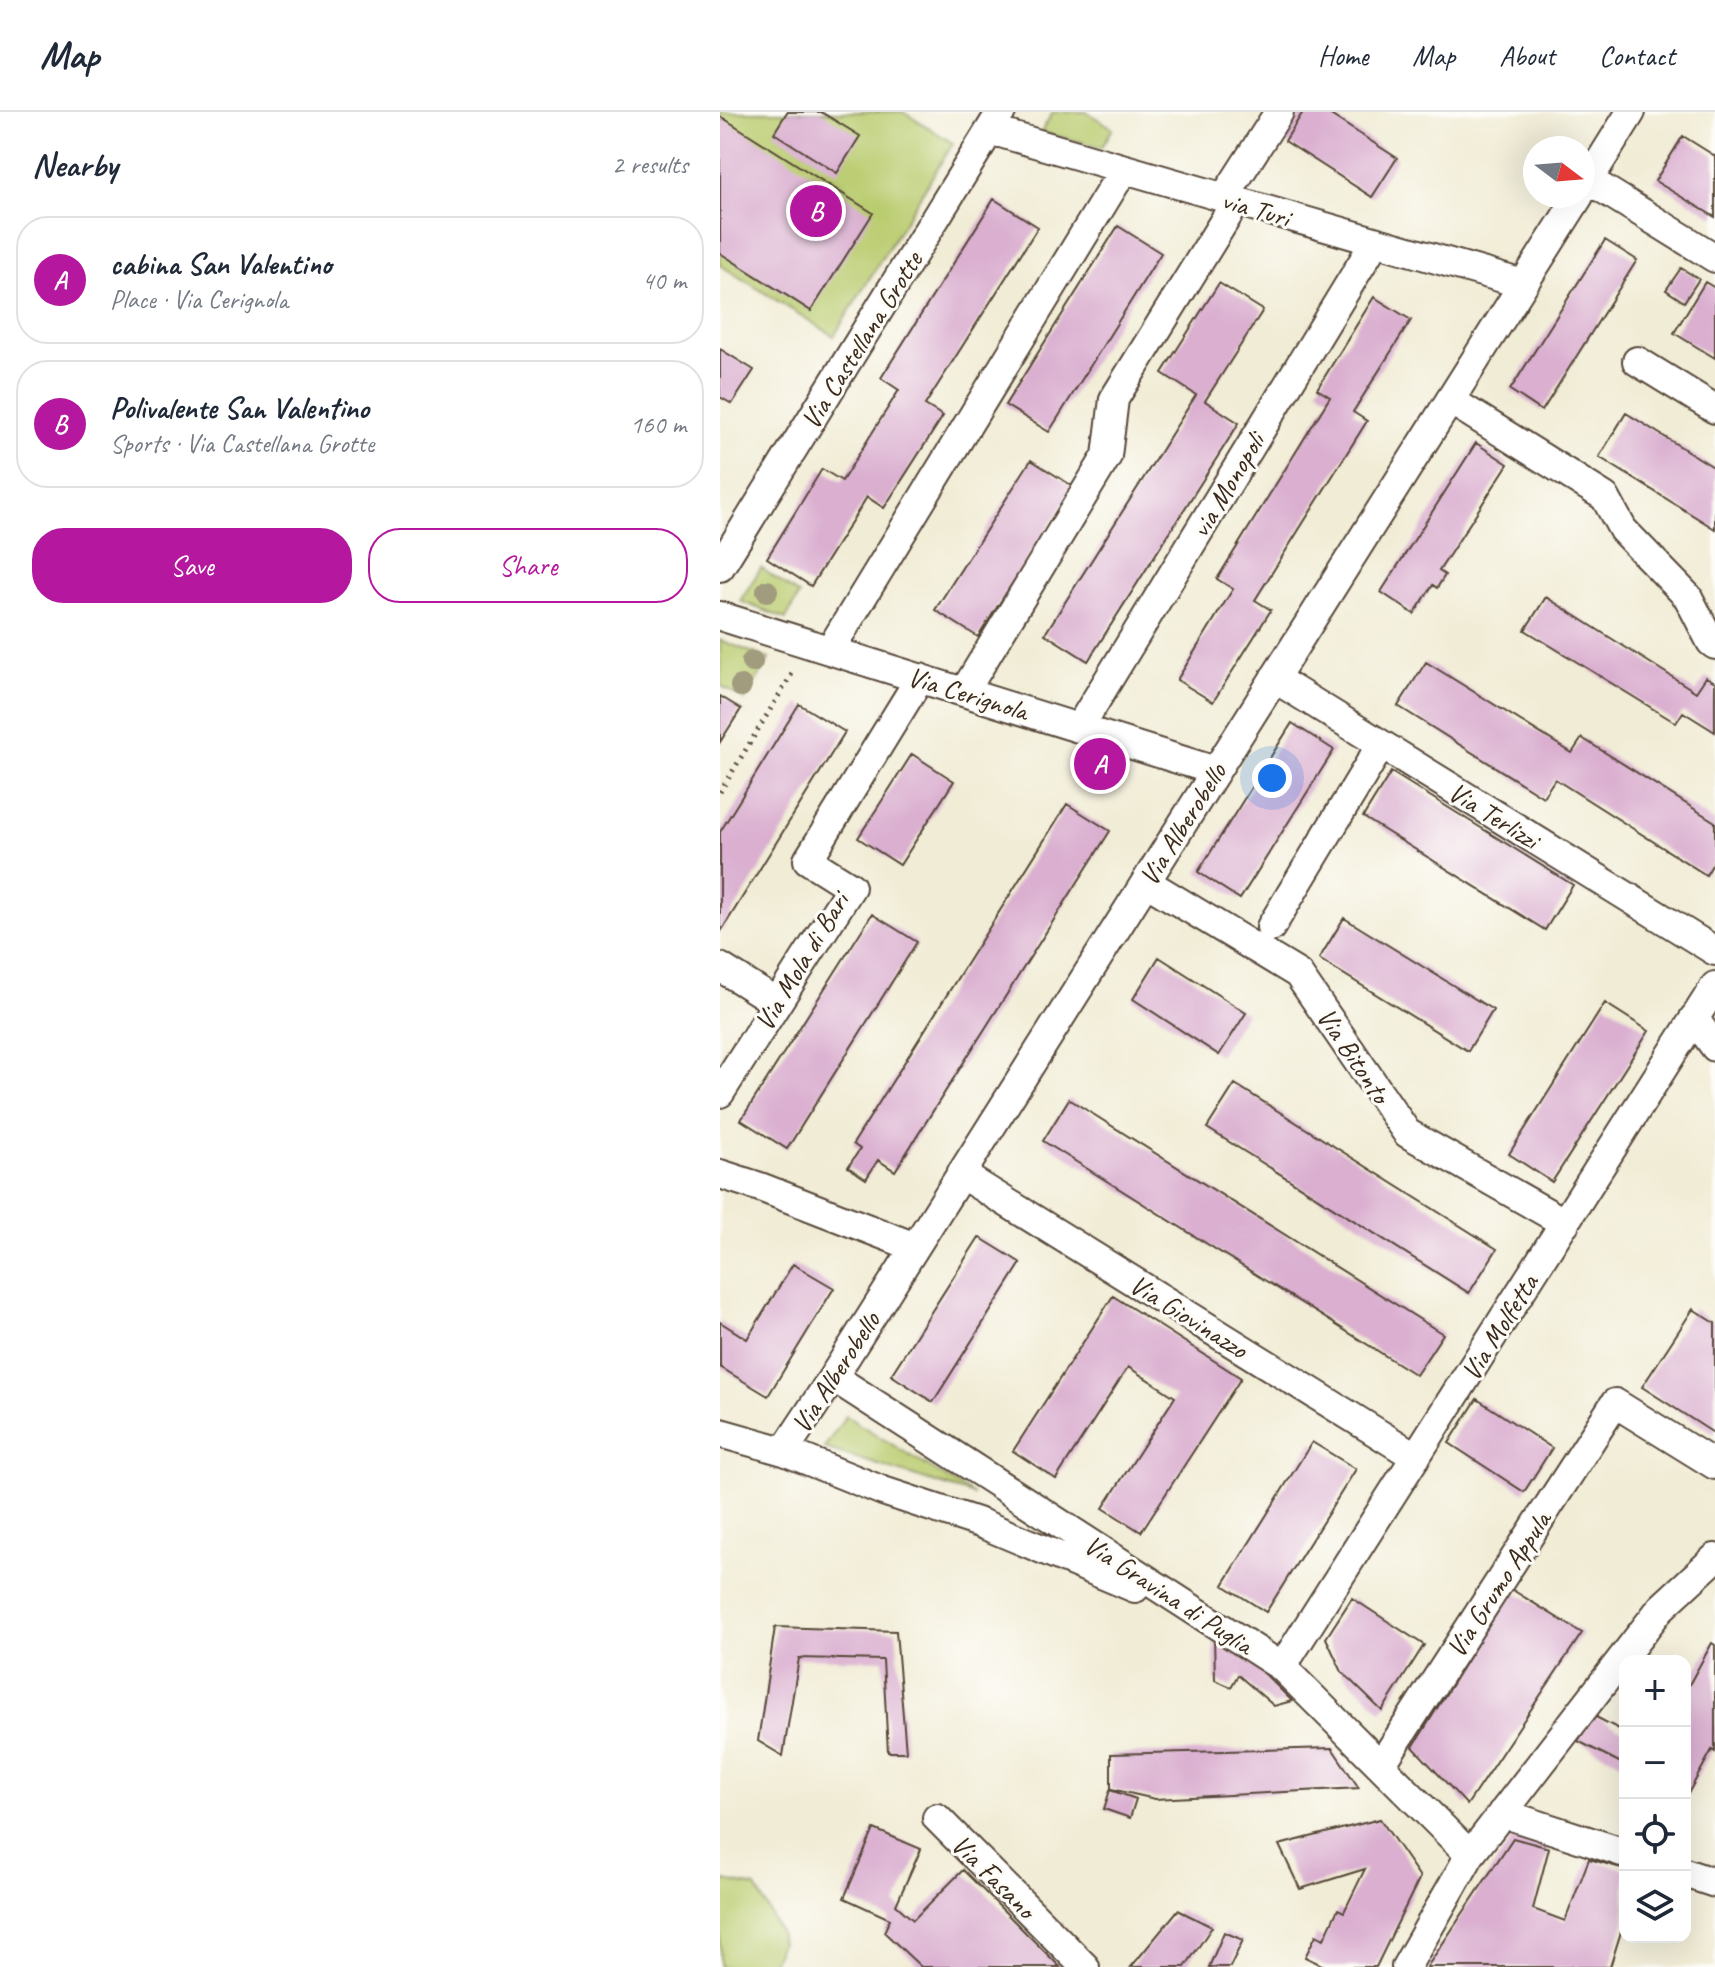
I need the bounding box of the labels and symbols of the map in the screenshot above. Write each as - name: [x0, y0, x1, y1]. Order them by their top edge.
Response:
- north arrow: [1523, 136, 1595, 208]
- pin: B: [790, 181, 842, 241]
- street label: via Turi: [1218, 182, 1297, 236]
- street label: Via Castellana Grotte: [793, 243, 931, 435]
- street label: via Monopoli: [1183, 423, 1274, 544]
- street label: Via Cerignola: [904, 659, 1034, 729]
- pin: A: [1074, 734, 1126, 794]
- street label: Via Alberobello: [1131, 755, 1235, 892]
- your location: [1252, 758, 1292, 798]
- street label: Via Terlizzi: [1442, 774, 1549, 859]
- street label: Via Mola di Bari: [746, 883, 858, 1037]
- street label: Via Bitonto: [1309, 1001, 1400, 1112]
- street label: Via Molfetta: [1453, 1266, 1547, 1387]
- street label: Via Giovinazzo: [1123, 1267, 1256, 1367]
- street label: Via Alberobello: [783, 1303, 889, 1440]
- street label: Via Grumo Appula: [1438, 1503, 1560, 1664]
- street label: Via Gravina di Puglia: [1078, 1527, 1262, 1663]
- street label: Via Fasano: [944, 1827, 1045, 1928]

